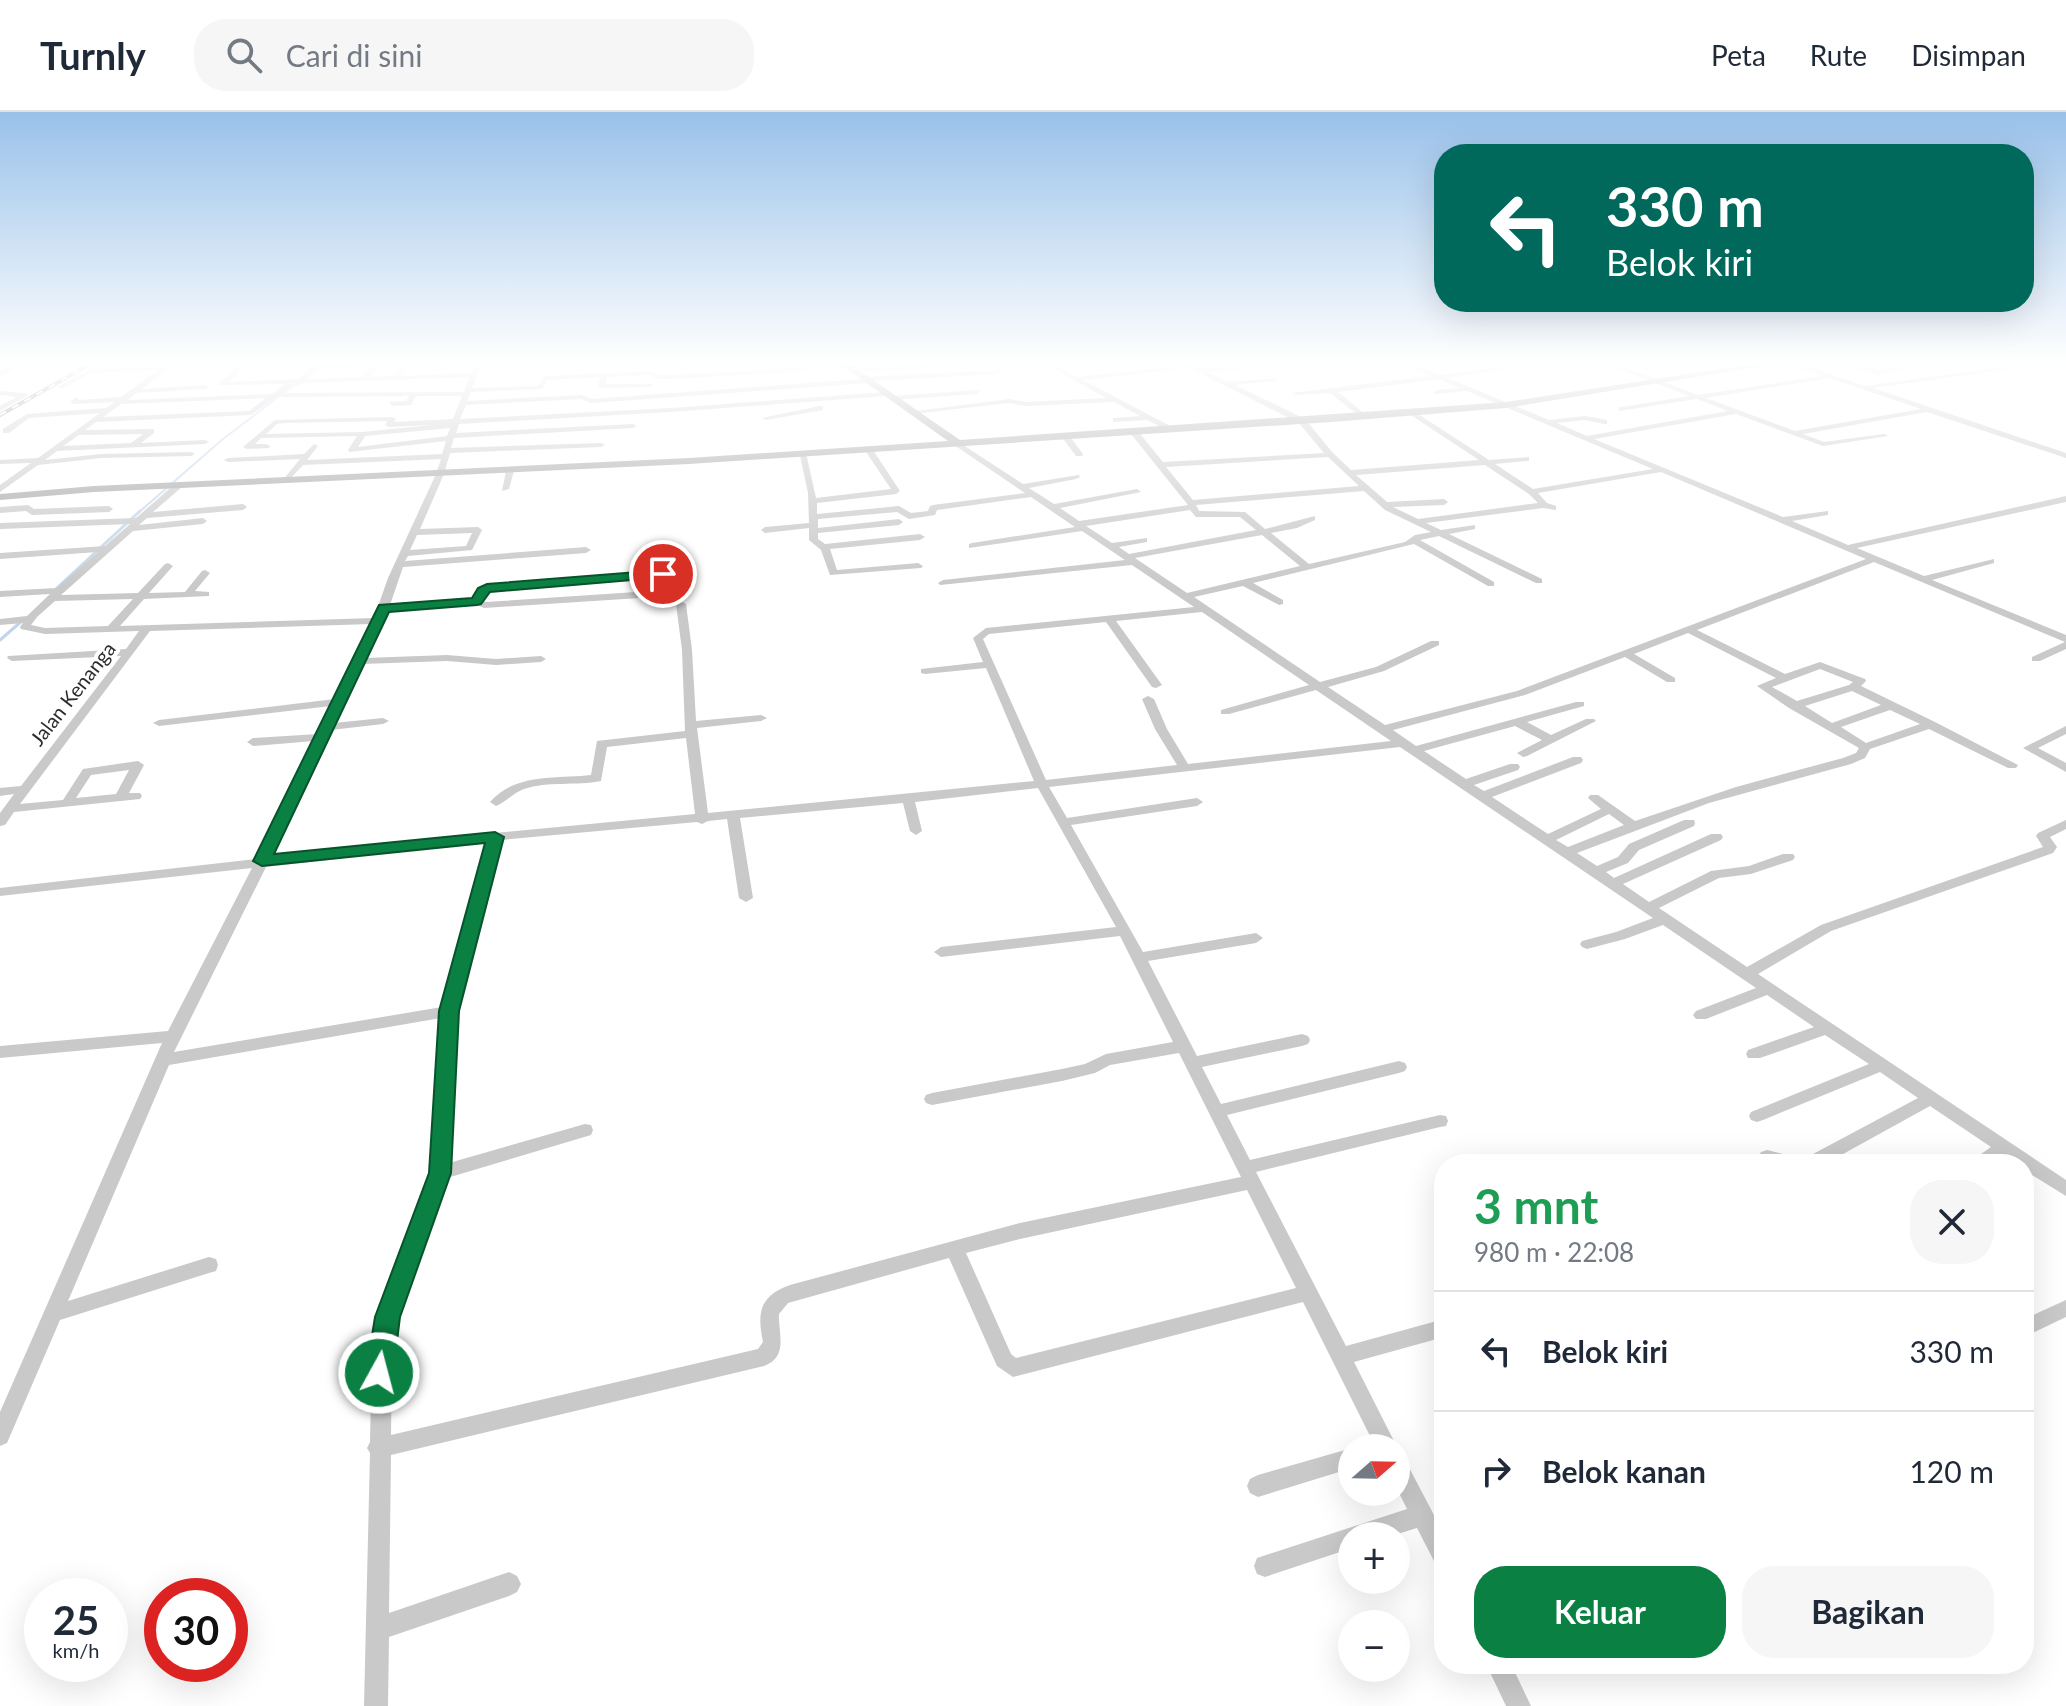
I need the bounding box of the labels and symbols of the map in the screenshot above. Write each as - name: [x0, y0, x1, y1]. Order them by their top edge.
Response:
- pin: [629, 540, 697, 608]
- street label: Jalan Kenanga: [24, 637, 120, 750]
- position arrow: [337, 1331, 421, 1415]
- north arrow: [1338, 1434, 1410, 1506]
- speed limit sign: 30: [144, 1578, 248, 1682]

